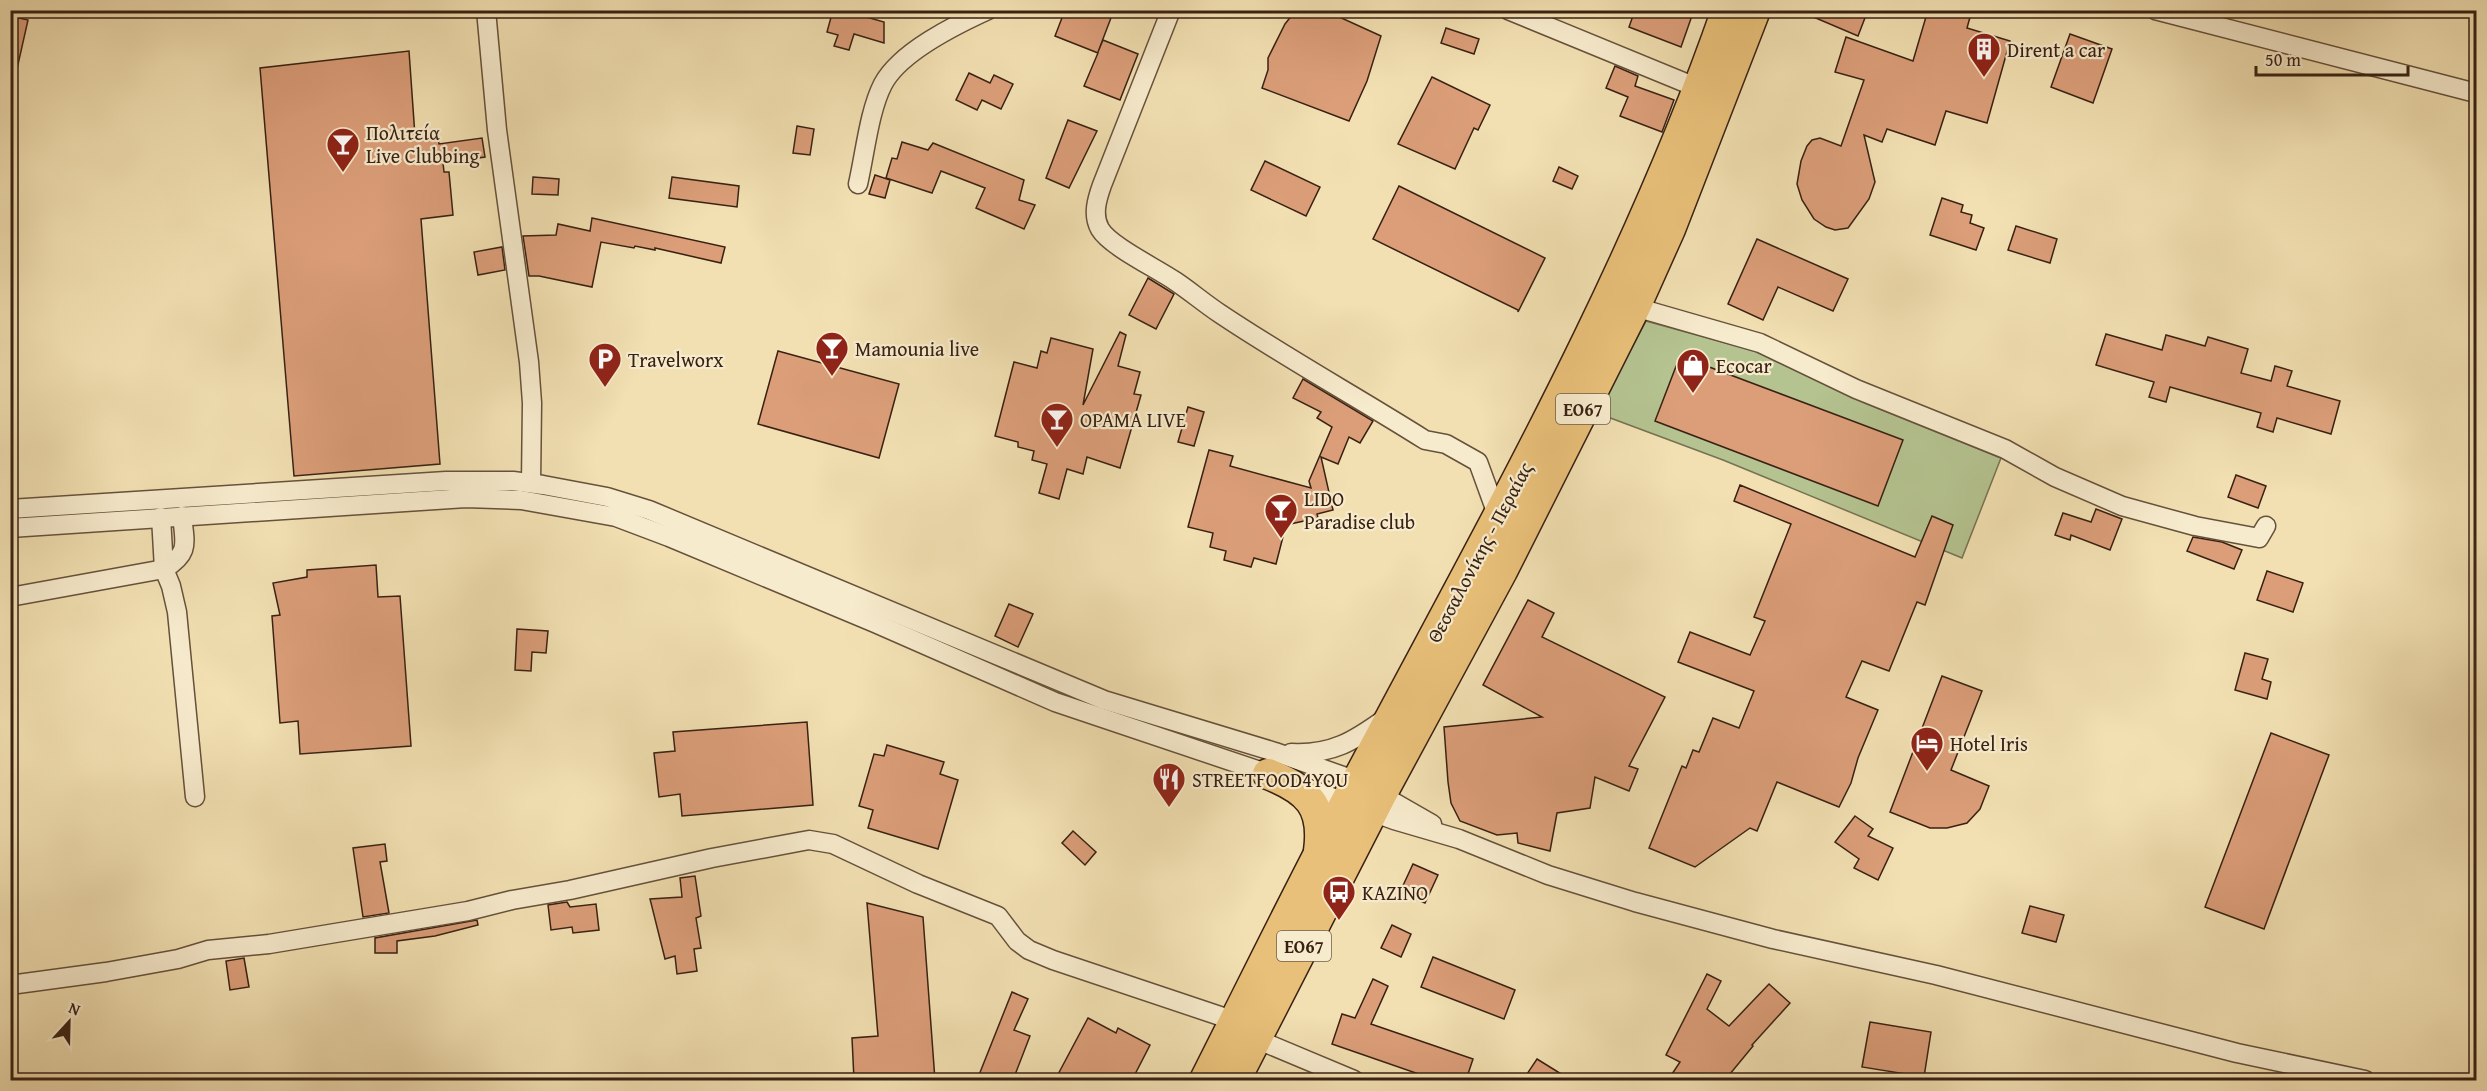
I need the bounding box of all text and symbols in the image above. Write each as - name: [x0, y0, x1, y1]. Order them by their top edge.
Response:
- building icon: Dirent a car: [1966, 31, 2002, 78]
- place label: Dirent a car: [2007, 35, 2105, 64]
- scale bar: [2256, 39, 2408, 77]
- text: 50 m: [2265, 46, 2301, 73]
- place label: Πολιτεία Live Clubbing: [366, 118, 479, 170]
- bar icon: Πολιτεία Live Clubbing: [325, 126, 361, 173]
- bar icon: Mamounia live: [814, 330, 850, 377]
- place label: Mamounia live: [855, 334, 979, 363]
- parking icon: Travelworx: [587, 341, 623, 388]
- place label: Travelworx: [628, 345, 724, 374]
- shop icon: Ecocar: [1675, 347, 1711, 394]
- place label: Ecocar: [1716, 351, 1772, 380]
- road number: ΕΟ67: [1556, 394, 1610, 424]
- bar icon: ΟΡΑΜΑ LIVE: [1039, 401, 1075, 448]
- place label: ΟΡΑΜΑ LIVE: [1080, 405, 1186, 434]
- street label: Θεσσαλονίκης - Περαίας: [1419, 456, 1539, 648]
- place label: LIDO Paradise club: [1304, 484, 1415, 536]
- bar icon: LIDO Paradise club: [1263, 492, 1299, 539]
- hotel icon: Hotel Iris: [1909, 725, 1945, 772]
- place label: Hotel Iris: [1950, 729, 2028, 758]
- restaurant icon: STREETFOOD4YOU: [1151, 761, 1187, 808]
- place label: STREETFOOD4YOU: [1192, 765, 1348, 794]
- bus stop icon: ΚΑΖΙΝΟ: [1321, 874, 1357, 921]
- place label: ΚΑΖΙΝΟ: [1362, 878, 1428, 907]
- road number: ΕΟ67: [1277, 931, 1331, 961]
- north arrow: [39, 992, 99, 1052]
- text: N: [65, 995, 84, 1021]

